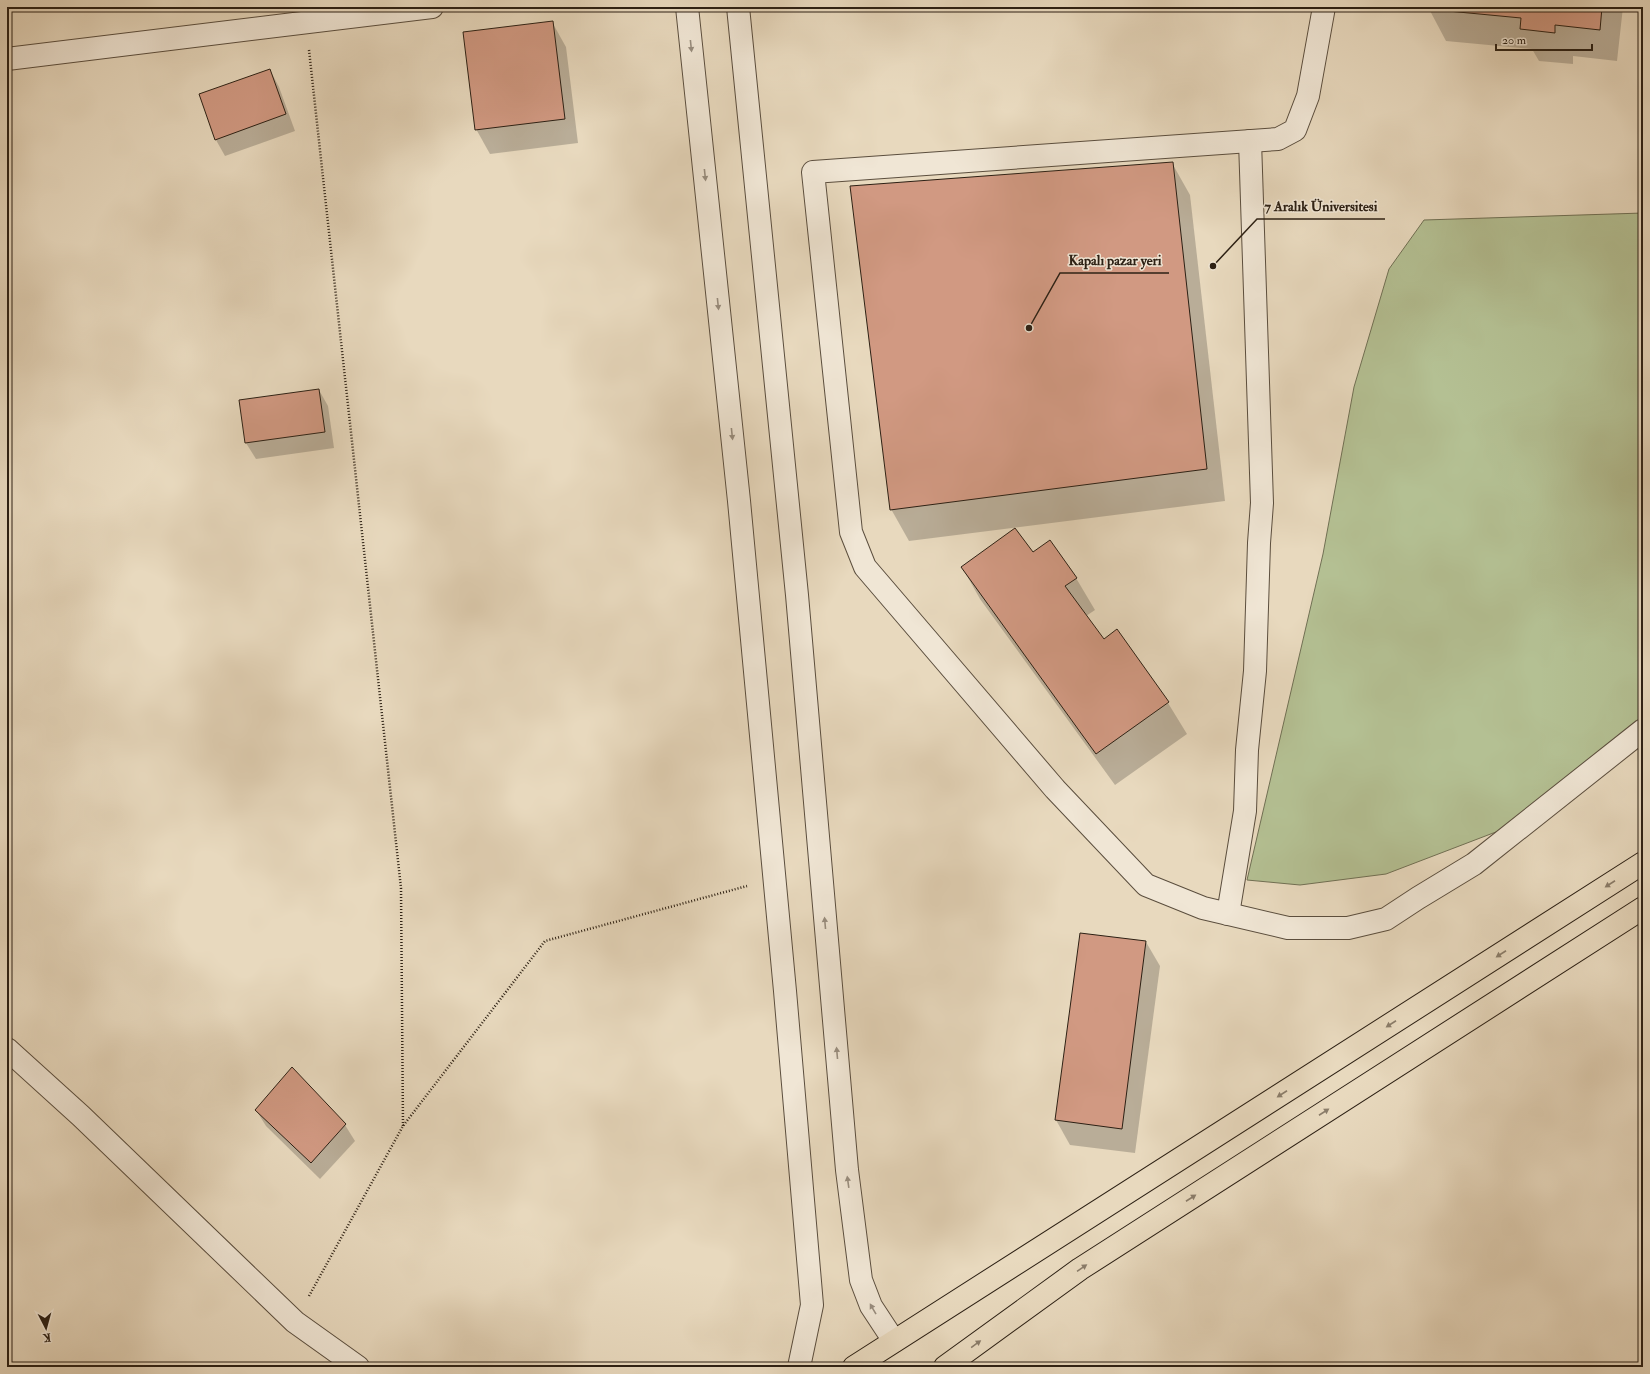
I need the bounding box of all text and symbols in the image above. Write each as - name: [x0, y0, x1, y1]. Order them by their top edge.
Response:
- scale bar: [1496, 26, 1592, 52]
- text: 20 m: [1502, 33, 1527, 48]
- one-way arrow: [688, 40, 694, 52]
- one-way arrow: [701, 169, 708, 181]
- callout: 7 Aralık Üniversitesi: [1257, 193, 1385, 219]
- text: 7 Aralık Üniversitesi: [1265, 198, 1378, 215]
- callout: Kapalı pazar yeri: [1060, 247, 1169, 273]
- text: Kapalı pazar yeri: [1068, 252, 1162, 270]
- one-way arrow: [715, 298, 721, 310]
- one-way arrow: [728, 428, 735, 440]
- one-way arrow: [1605, 880, 1615, 888]
- one-way arrow: [822, 917, 829, 929]
- one-way arrow: [1496, 950, 1506, 958]
- one-way arrow: [1386, 1020, 1396, 1028]
- one-way arrow: [833, 1047, 840, 1059]
- one-way arrow: [1276, 1091, 1288, 1098]
- one-way arrow: [1318, 1109, 1330, 1116]
- one-way arrow: [845, 1176, 851, 1188]
- one-way arrow: [1185, 1194, 1197, 1201]
- one-way arrow: [1077, 1264, 1087, 1272]
- one-way arrow: [869, 1303, 876, 1315]
- north arrow: [26, 1308, 66, 1348]
- text: K: [41, 1331, 51, 1344]
- one-way arrow: [971, 1340, 982, 1348]

